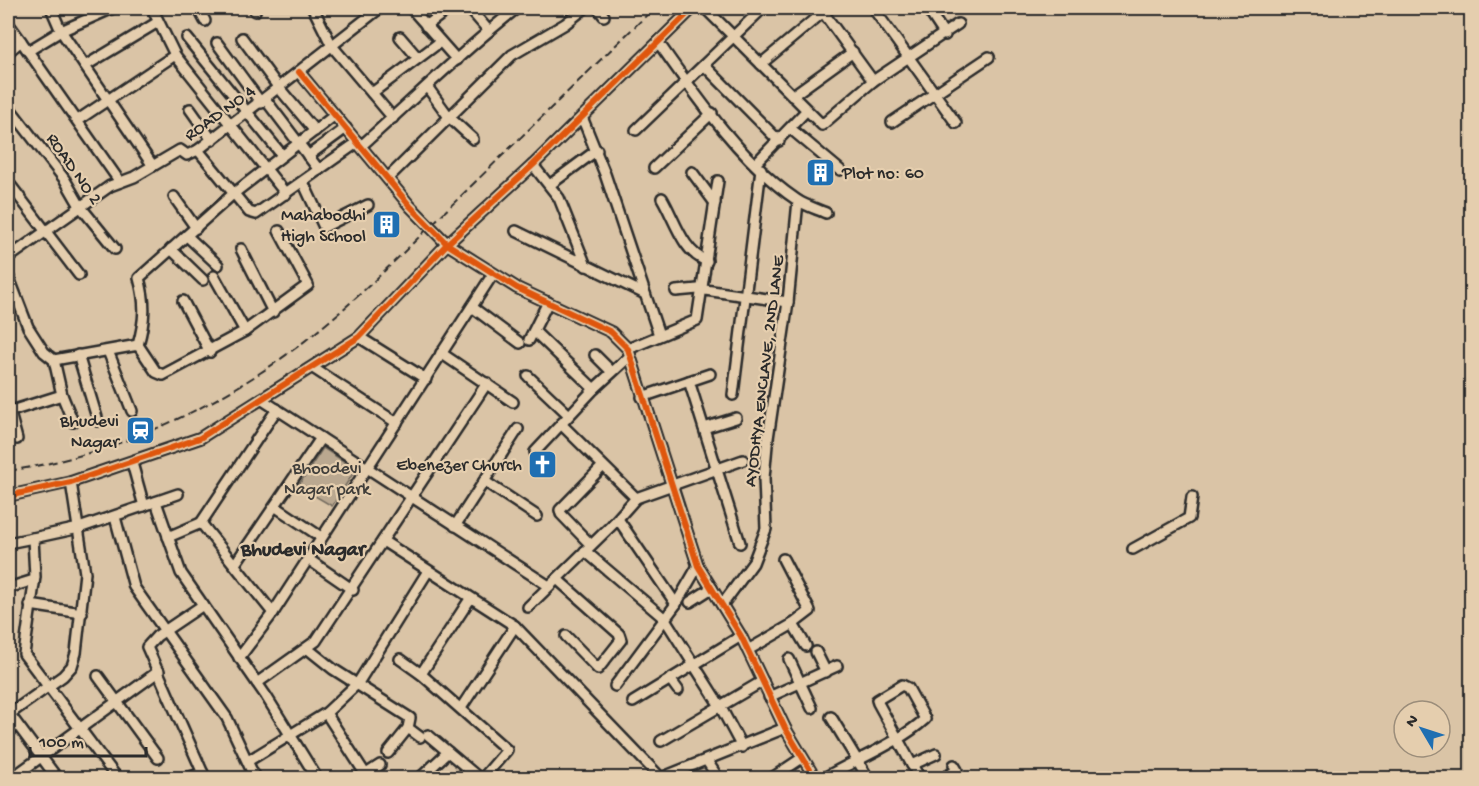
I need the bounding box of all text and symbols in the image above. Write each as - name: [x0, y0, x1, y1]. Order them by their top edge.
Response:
- street label: ROAD NO 4: [181, 81, 260, 147]
- street label: ROAD NO 2: [41, 130, 105, 209]
- building icon: Plot no: 60: [805, 156, 837, 188]
- place label: Plot no: 60: [841, 164, 924, 185]
- place label: Mahabodhi High School: [281, 206, 366, 248]
- building icon: Mahabodhi High School: [371, 208, 403, 240]
- street label: AYODHYA ENCLAVE, 2ND LANE: [741, 254, 790, 488]
- place label: Bhudevi Nagar: [59, 412, 121, 454]
- station icon: Bhudevi Nagar: [124, 414, 156, 446]
- church icon: Ebenezer Church: [527, 448, 559, 480]
- place label: Ebenezer Church: [396, 456, 522, 477]
- park label: Bhoodevi Nagar park: [284, 459, 372, 501]
- district label: Bhudevi Nagar: [240, 540, 367, 563]
- north arrow: [1392, 699, 1452, 759]
- text: N: [1402, 711, 1424, 732]
- scale bar: [30, 720, 146, 758]
- text: 100 m: [38, 733, 84, 754]

